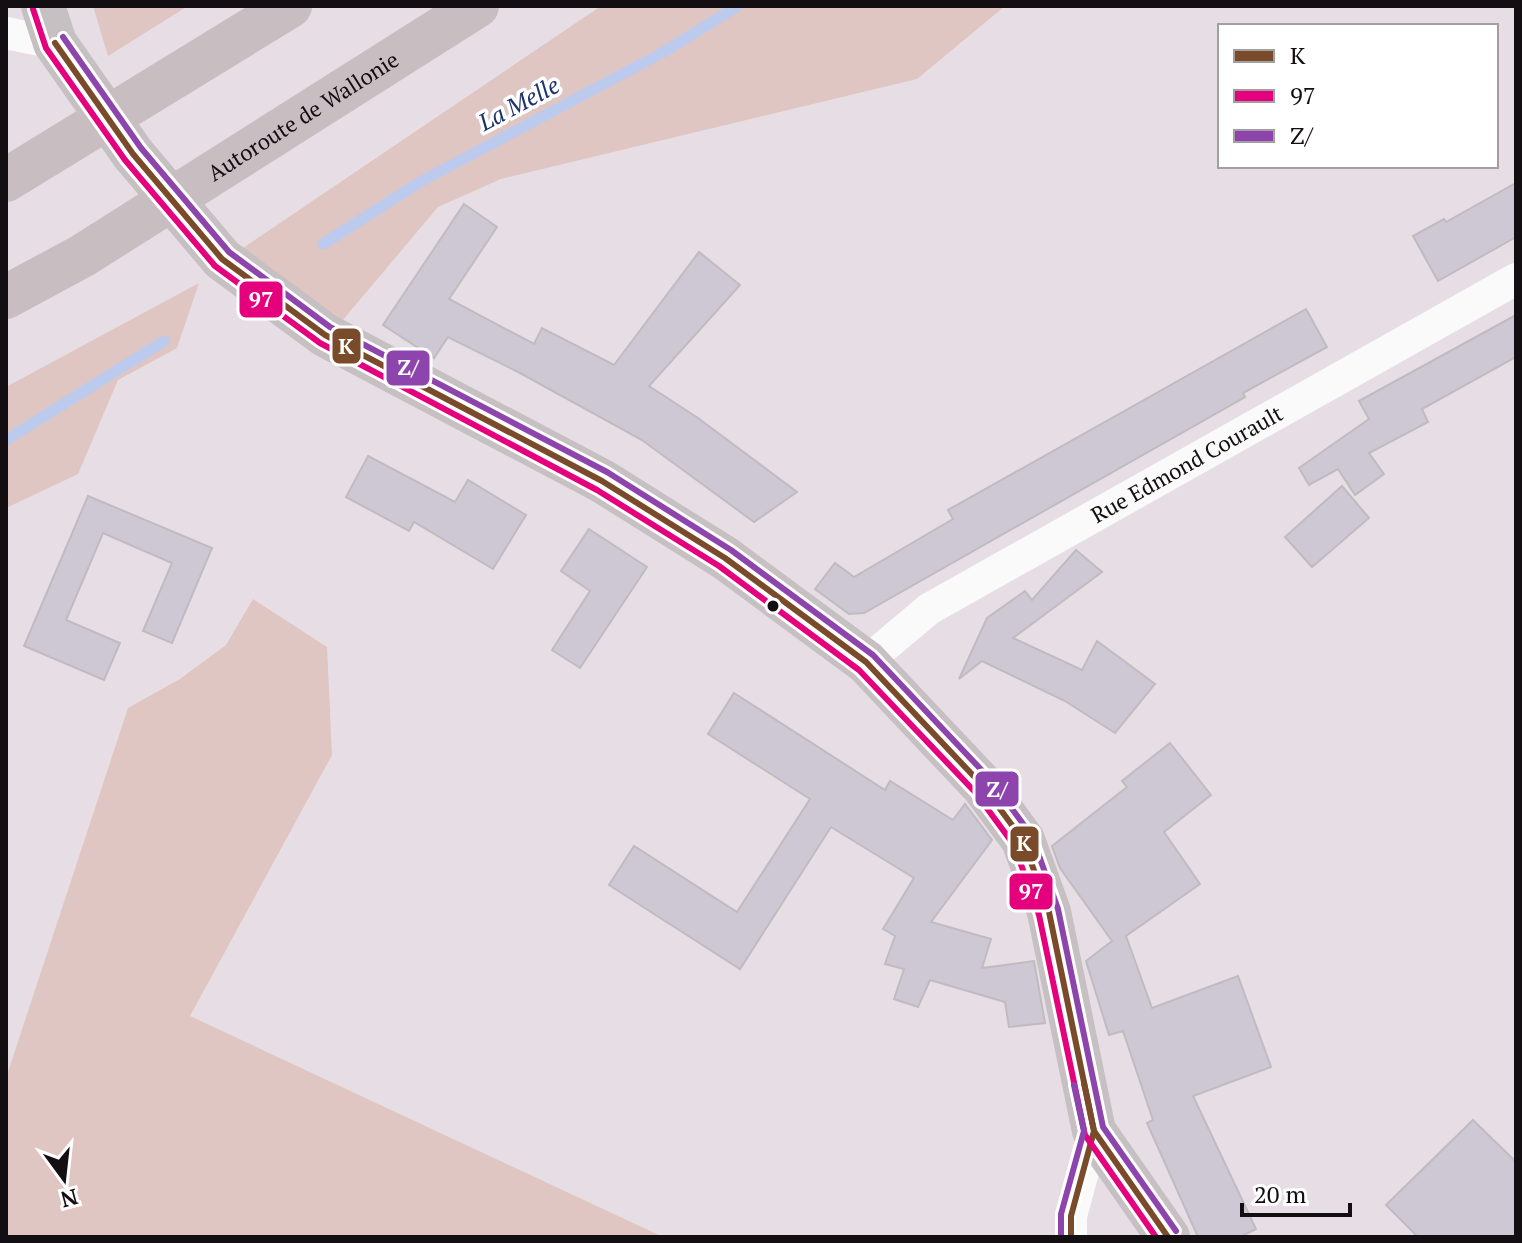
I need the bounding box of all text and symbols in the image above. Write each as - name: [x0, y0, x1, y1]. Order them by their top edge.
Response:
- legend: [1218, 24, 1498, 168]
- text: K: [1290, 39, 1306, 71]
- street label: Autoroute de Wallonie: [202, 44, 404, 187]
- water label: La Melle: [472, 68, 565, 138]
- text: 97: [1290, 79, 1316, 111]
- text: Z/: [1290, 119, 1314, 151]
- line badge: 97: [238, 280, 284, 319]
- text: 97: [249, 284, 273, 313]
- line badge: K: [331, 327, 362, 365]
- text: K: [338, 331, 354, 360]
- line badge: Z/: [385, 349, 431, 387]
- text: Z/: [397, 352, 420, 381]
- street label: Rue Edmond Courault: [1085, 398, 1287, 529]
- unlabelled marker: [765, 598, 781, 614]
- line badge: Z/: [974, 770, 1020, 808]
- text: Z/: [986, 774, 1009, 803]
- line badge: K: [1009, 825, 1040, 863]
- text: K: [1016, 828, 1032, 857]
- line badge: 97: [1008, 872, 1054, 911]
- text: 97: [1019, 876, 1043, 905]
- north arrow: [24, 1139, 104, 1219]
- scale bar: [1242, 1167, 1350, 1217]
- text: 20 m: [1254, 1178, 1306, 1210]
- text: N: [57, 1183, 81, 1215]

